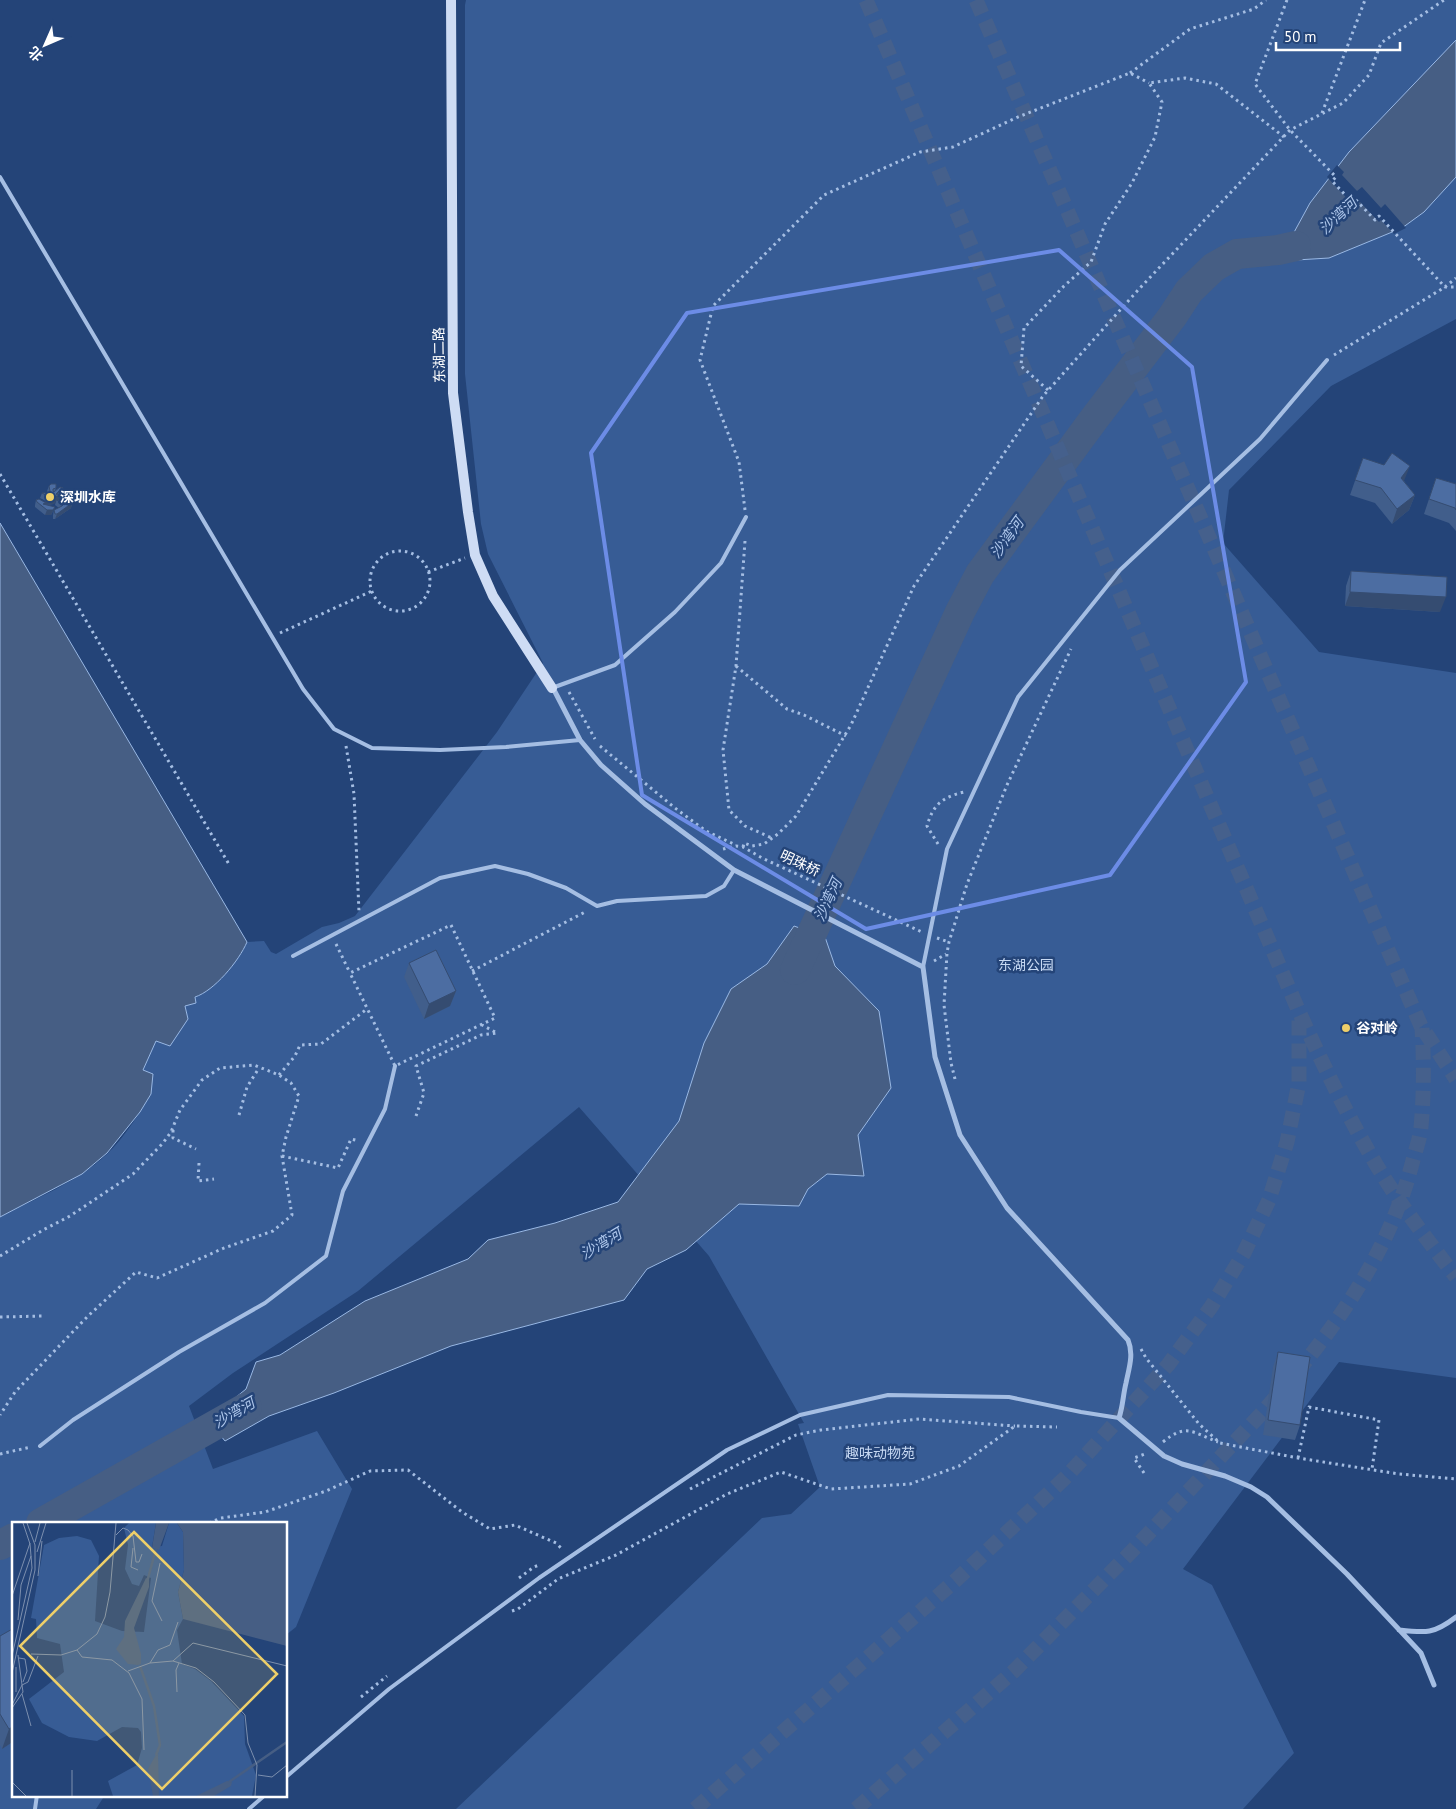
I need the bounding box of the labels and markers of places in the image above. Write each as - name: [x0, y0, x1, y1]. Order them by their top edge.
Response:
- place label: 深圳水库: [60, 488, 116, 506]
- marker: 深圳水库: [44, 491, 56, 503]
- place label: 谷对岭: [1356, 1019, 1398, 1037]
- marker: 谷对岭: [1340, 1022, 1352, 1034]

